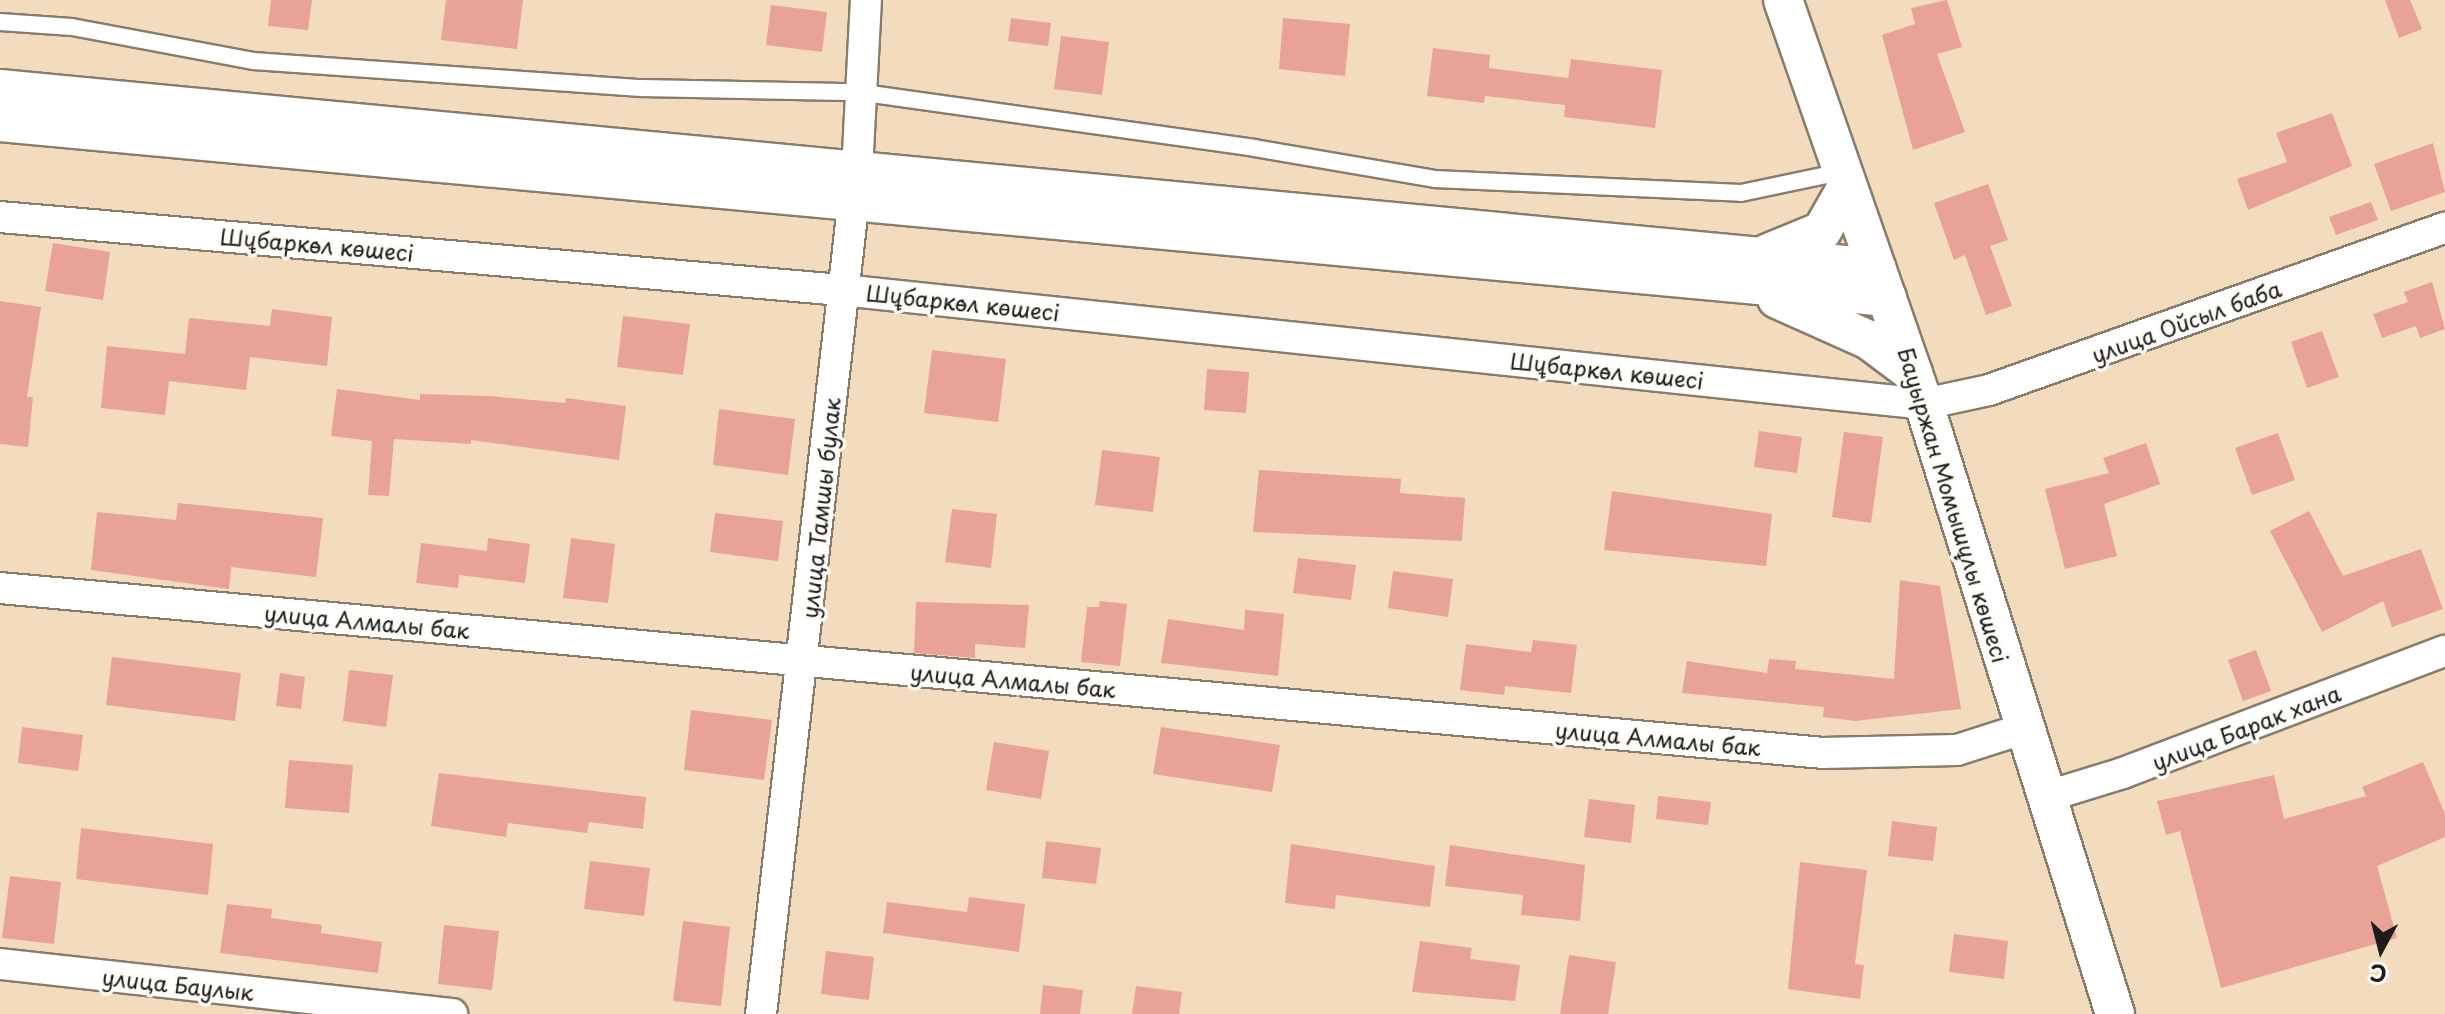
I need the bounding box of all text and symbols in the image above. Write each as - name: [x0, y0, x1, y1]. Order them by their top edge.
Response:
- street label: Шұбаркөл көшесі: [219, 222, 415, 266]
- street label: улица Ойсыл баба: [2086, 274, 2286, 368]
- street label: Шұбаркөл көшесі: [865, 279, 1061, 325]
- street label: Бауыржан Момышұлы көшесі: [1893, 343, 2015, 667]
- street label: Шұбаркөл көшесі: [1509, 347, 1705, 393]
- street label: улица Тамшы булак: [795, 396, 845, 620]
- street label: улица Алмалы бак: [262, 599, 472, 643]
- street label: улица Алмалы бак: [908, 658, 1118, 702]
- street label: улица Барак хана: [2147, 679, 2345, 775]
- street label: улица Алмалы бак: [1553, 716, 1763, 760]
- north arrow: [2341, 910, 2421, 990]
- text: С: [2368, 957, 2388, 992]
- street label: улица Баулык: [101, 963, 255, 1005]

